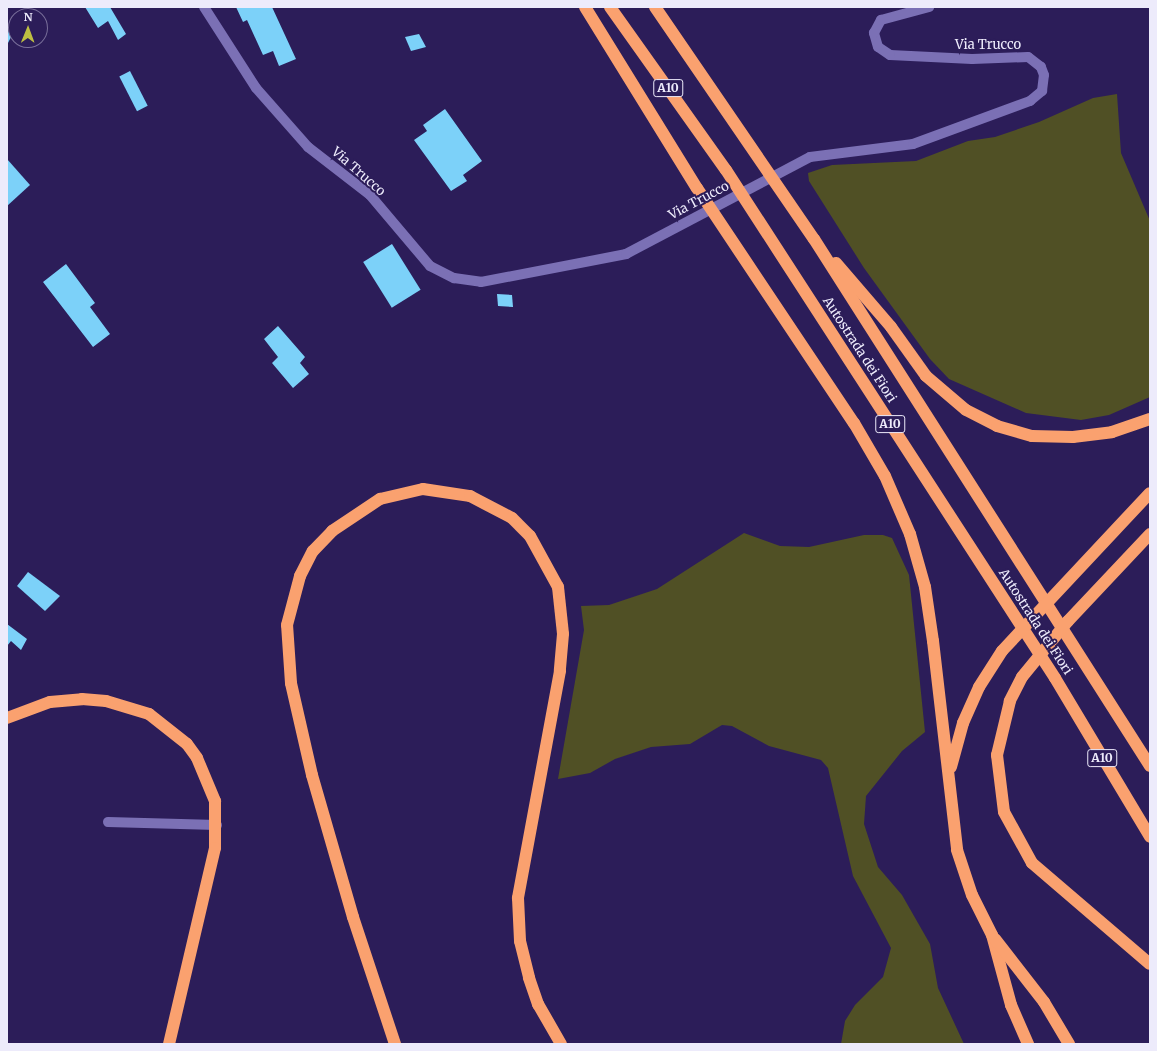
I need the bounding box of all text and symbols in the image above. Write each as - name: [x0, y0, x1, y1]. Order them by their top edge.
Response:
- north arrow: [8, 8, 48, 48]
- text: N: [24, 10, 33, 24]
- street label: Via Trucco: [955, 37, 1021, 53]
- road number: A10: [653, 78, 683, 98]
- street label: Via Trucco: [328, 144, 388, 200]
- street label: Via Trucco: [666, 179, 732, 223]
- street label: Autostrada dei Fiori: [819, 294, 899, 406]
- road number: A10: [875, 414, 905, 434]
- street label: Autostrada dei Fiori: [995, 566, 1075, 678]
- road number: A10: [1087, 748, 1117, 768]

